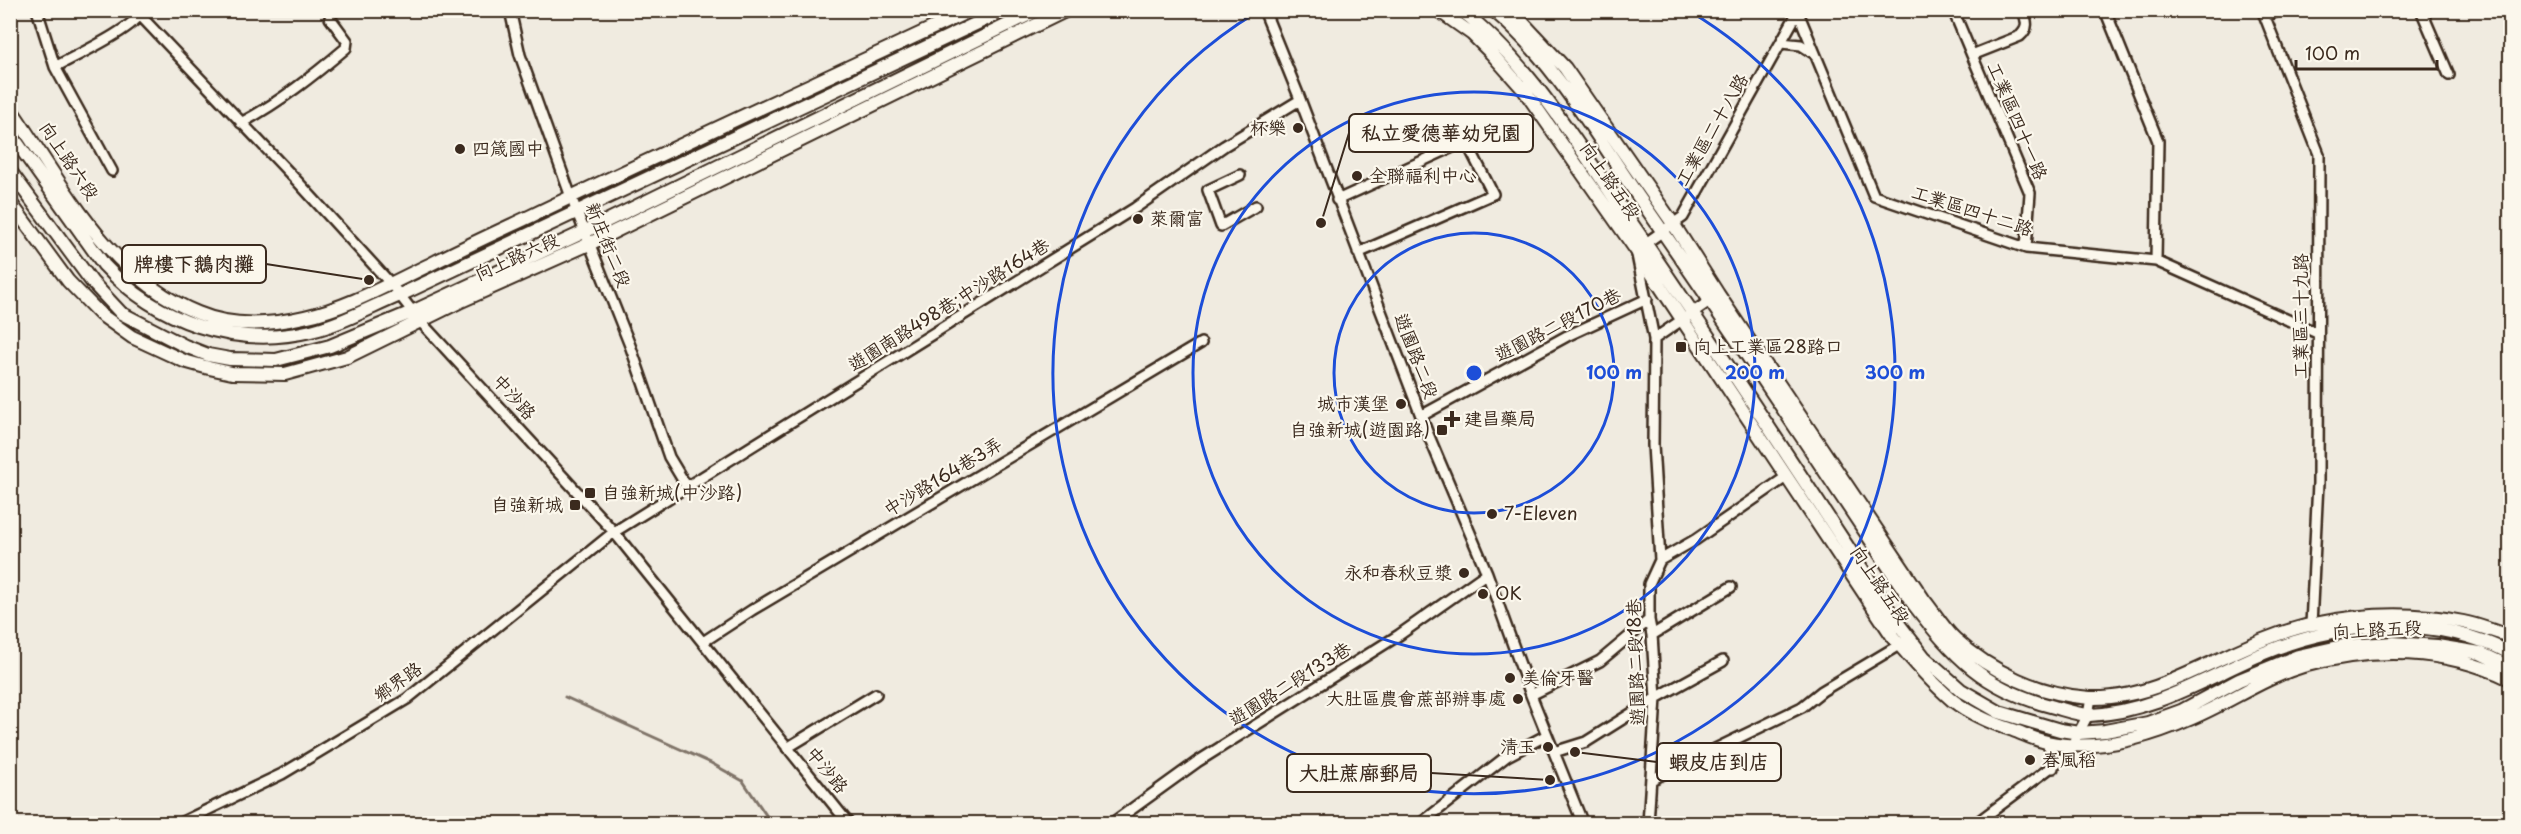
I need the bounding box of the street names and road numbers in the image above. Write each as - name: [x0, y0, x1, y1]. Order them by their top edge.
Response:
- street label: 工業區四十一路: [1981, 57, 2055, 184]
- street label: 工業區二十八路: [1668, 68, 1754, 191]
- street label: 向上路六段: [34, 115, 107, 205]
- street label: 向上路五段: [1574, 136, 1648, 225]
- street label: 工業區四十二路: [1908, 177, 2037, 242]
- street label: 新庄街二段: [580, 198, 639, 291]
- street label: 向上路六段: [470, 225, 563, 286]
- street label: 遊園南路498巷;中沙路164巷: [842, 231, 1054, 377]
- street label: 工業區三十九路: [2286, 253, 2313, 379]
- street label: 遊園路二段170巷: [1489, 280, 1625, 367]
- street label: 遊園路二段: [1389, 309, 1446, 402]
- street label: 中沙路: [487, 367, 543, 425]
- street label: 中沙路164巷3弄: [878, 430, 1007, 522]
- street label: 向上路五段: [1845, 539, 1918, 629]
- street label: 遊園路二段18巷: [1619, 598, 1650, 726]
- street label: 向上路五段: [2331, 613, 2423, 644]
- street label: 遊園路二段133巷: [1223, 634, 1356, 731]
- street label: 鄉界路: [367, 654, 427, 707]
- street label: 中沙路: [801, 740, 856, 799]

